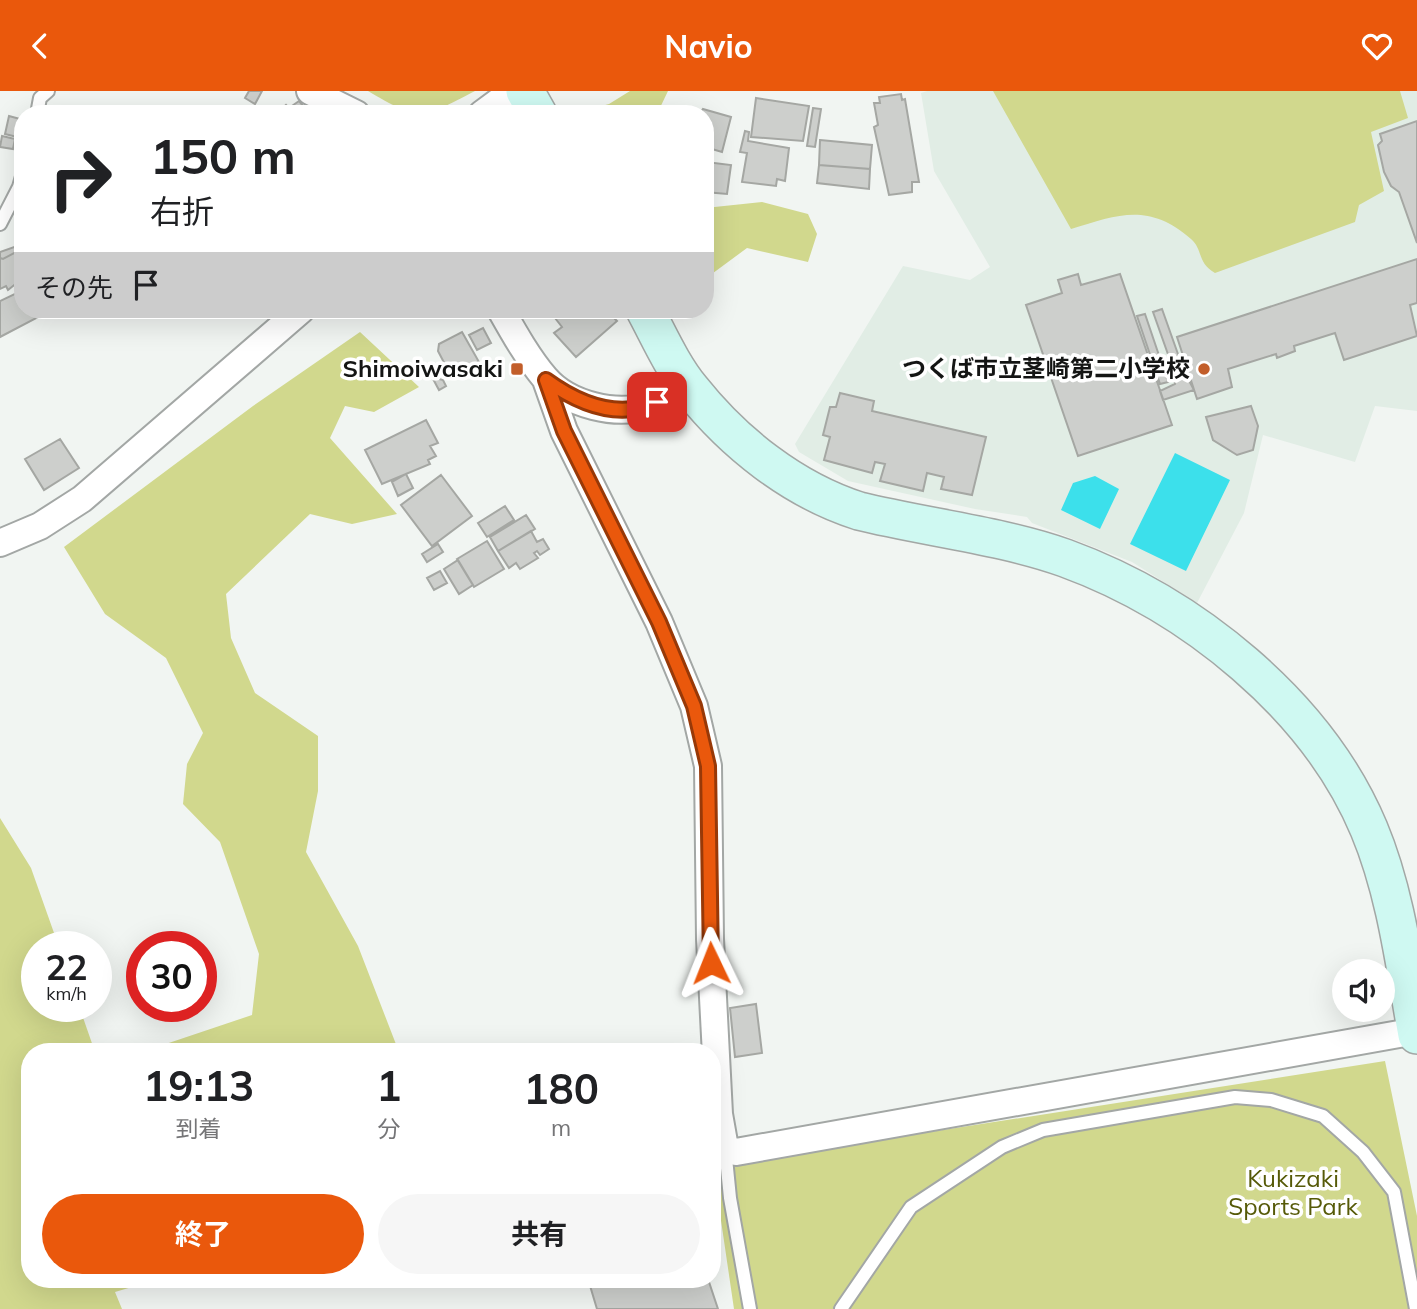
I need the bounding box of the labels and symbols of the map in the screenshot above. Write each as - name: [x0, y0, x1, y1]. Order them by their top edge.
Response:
- place label: Shimoiwasaki: [342, 353, 503, 383]
- place label: つくば市立茎崎第二小学校: [902, 353, 1190, 383]
- marker: Shimoiwasaki: [509, 361, 525, 377]
- marker: つくば市立茎崎第二小学校: [1196, 361, 1212, 377]
- pin: [627, 372, 687, 432]
- position arrow: [674, 926, 748, 1000]
- speed limit sign: 30: [126, 931, 217, 1022]
- park label: Kukizaki Sports Park: [1228, 1163, 1358, 1221]

